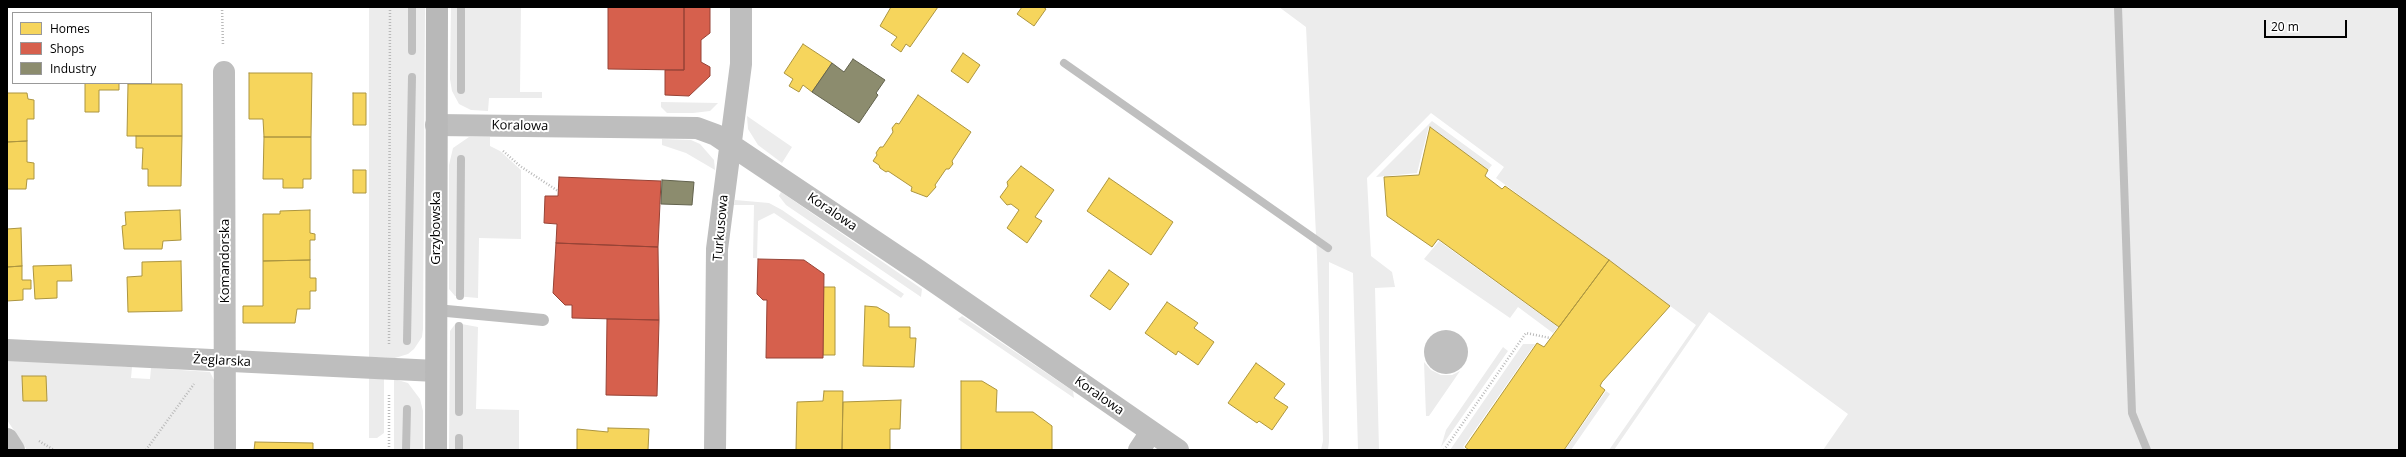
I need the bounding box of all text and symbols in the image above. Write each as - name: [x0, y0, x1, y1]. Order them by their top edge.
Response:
- legend: [12, 12, 152, 84]
- scale bar: [2266, 12, 2349, 38]
- text: 20 m: [2271, 18, 2299, 35]
- text: Homes: [50, 20, 90, 37]
- text: Shops: [50, 40, 84, 57]
- text: Industry: [50, 60, 96, 77]
- street label: Koralowa: [492, 118, 548, 134]
- street label: Koralowa: [804, 190, 860, 234]
- street label: Grzybowska: [428, 191, 444, 265]
- street label: Turkusowa: [710, 194, 732, 262]
- street label: Komandorska: [217, 219, 233, 303]
- street label: Żeglarska: [193, 352, 251, 370]
- street label: Koralowa: [1071, 373, 1127, 419]

